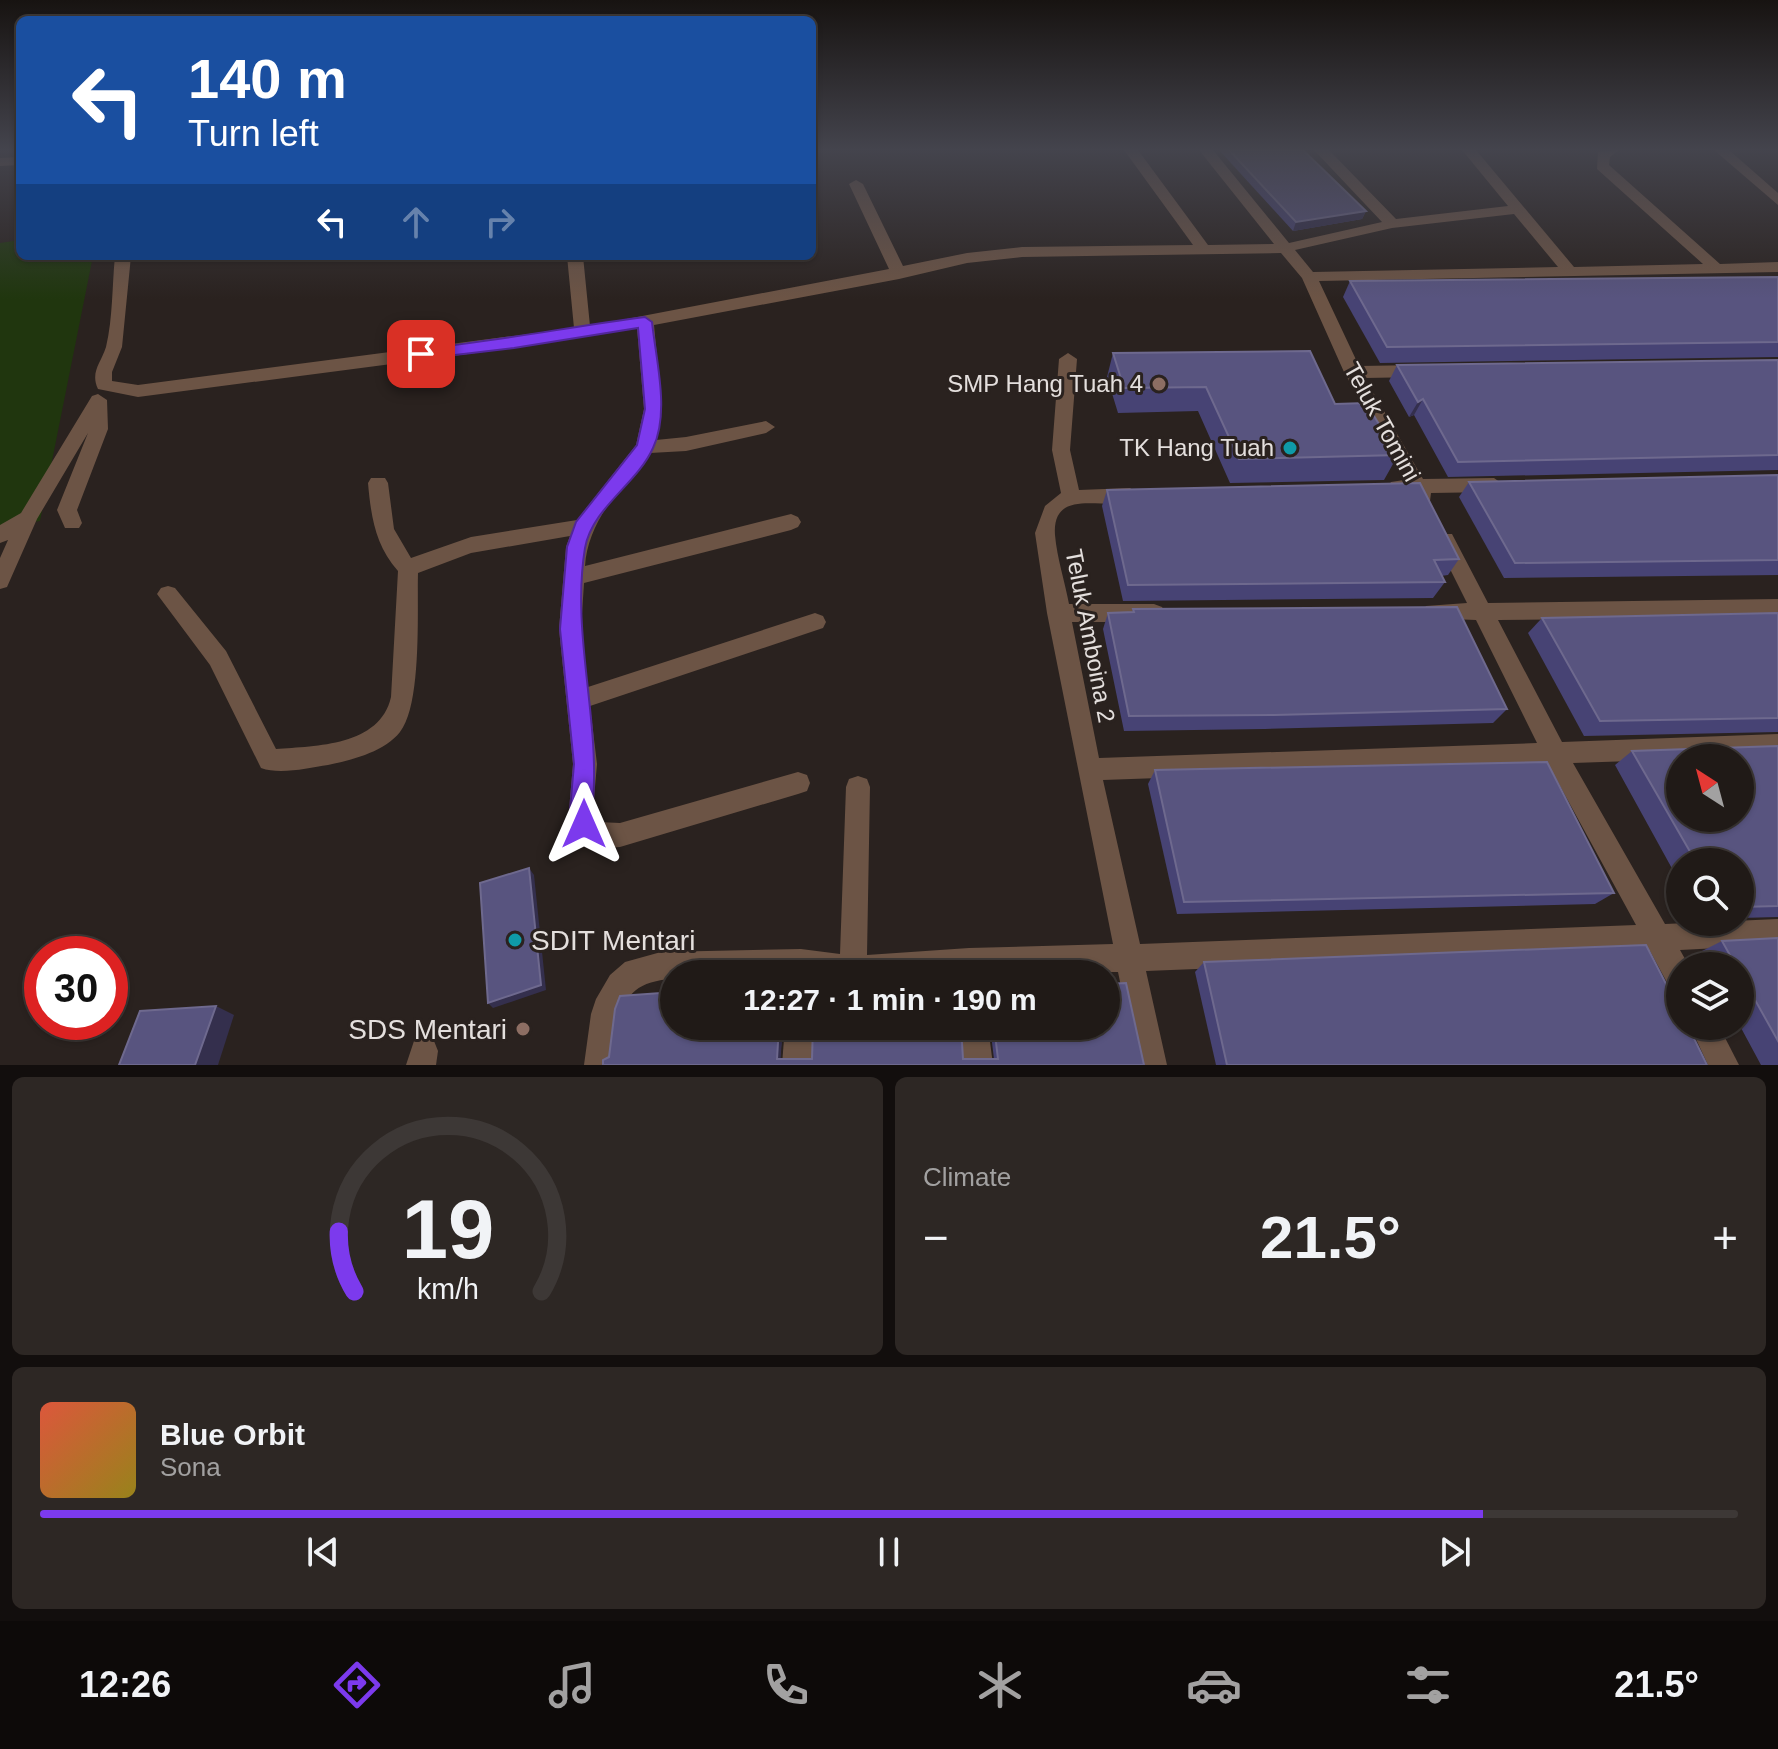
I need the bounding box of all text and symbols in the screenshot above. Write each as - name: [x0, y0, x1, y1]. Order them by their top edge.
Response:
- text: 140 m: [188, 47, 347, 110]
- icon: left: [56, 48, 160, 152]
- text: Turn left: [188, 113, 319, 154]
- icon: left: [310, 200, 354, 244]
- icon: ahead: [394, 200, 438, 244]
- icon: right: [478, 200, 522, 244]
- pin: [387, 320, 455, 388]
- icon: arrive: [399, 332, 443, 376]
- street label: Teluk Tomini: [1339, 358, 1426, 486]
- place label: SMP Hang Tuah 4: [947, 370, 1143, 397]
- marker: SMP Hang Tuah 4: [1150, 375, 1168, 393]
- place label: TK Hang Tuah: [1119, 434, 1274, 461]
- marker: TK Hang Tuah: [1281, 439, 1299, 457]
- street label: Teluk Amboina 2: [1060, 547, 1121, 725]
- north arrow: [1666, 744, 1754, 832]
- map controls: [1666, 744, 1754, 1040]
- position arrow: [542, 782, 626, 866]
- button: search: [1666, 848, 1754, 936]
- place label: SDIT Mentari: [531, 925, 695, 956]
- marker: SDIT Mentari: [506, 931, 524, 949]
- speed limit sign: 30: [24, 936, 128, 1040]
- button: layers: [1666, 952, 1754, 1040]
- text: 12:27 · 1 min · 190 m: [743, 983, 1037, 1016]
- place label: SDS Mentari: [348, 1014, 507, 1045]
- marker: SDS Mentari: [514, 1020, 532, 1038]
- text: Climate: [923, 1162, 1011, 1192]
- text: 19: [401, 1183, 494, 1276]
- text: 21.5°: [1260, 1204, 1401, 1271]
- text: −: [923, 1213, 949, 1262]
- text: +: [1712, 1213, 1738, 1262]
- text: km/h: [417, 1273, 478, 1305]
- text: Blue Orbit: [160, 1418, 305, 1451]
- text: Sona: [160, 1452, 221, 1482]
- icon: previous: [301, 1530, 345, 1574]
- icon: pause: [867, 1530, 911, 1574]
- icon: next: [1433, 1530, 1477, 1574]
- icon: directions: [329, 1657, 385, 1713]
- icon: music: [544, 1657, 600, 1713]
- icon: phone: [758, 1657, 814, 1713]
- icon: climate: [972, 1657, 1028, 1713]
- icon: car: [1186, 1657, 1242, 1713]
- icon: filters: [1400, 1657, 1456, 1713]
- text: 12:26: [79, 1664, 171, 1705]
- text: 21.5°: [1614, 1664, 1699, 1705]

